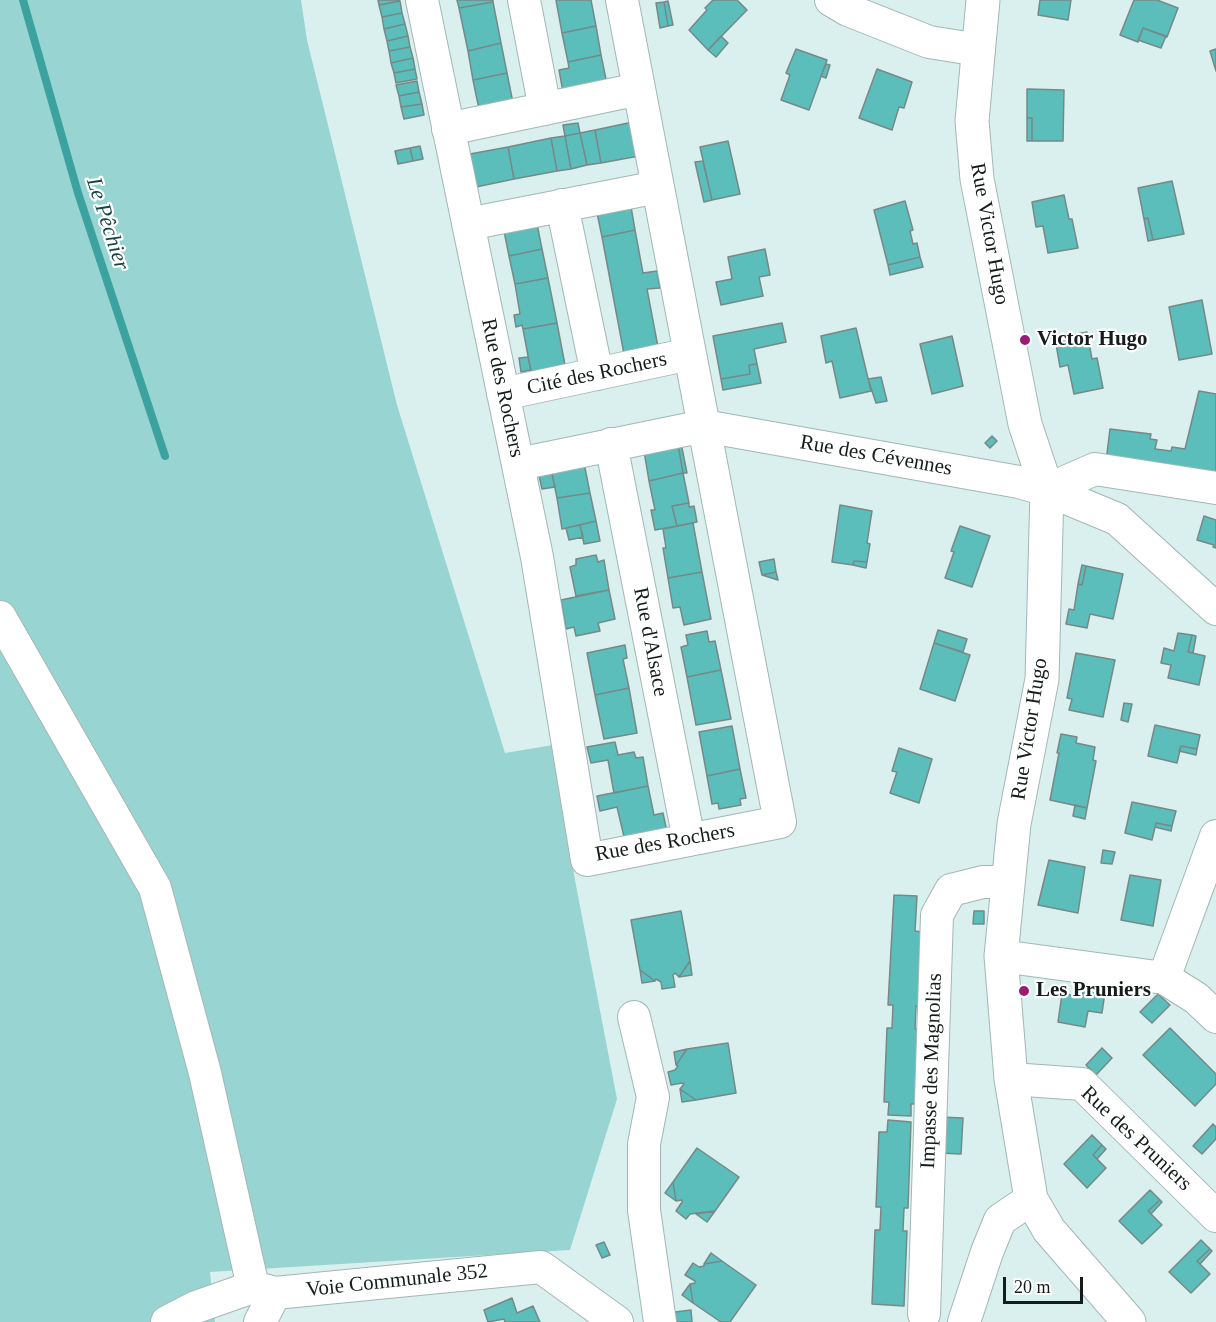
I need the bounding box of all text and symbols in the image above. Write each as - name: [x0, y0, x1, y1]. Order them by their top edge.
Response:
- street label: Rue Victor Hugo: [964, 161, 1014, 307]
- water label: Le Pêchier: [80, 174, 134, 274]
- street label: Rue des Rochers: [475, 316, 529, 460]
- place label: Victor Hugo: [1037, 327, 1148, 353]
- marker: Victor Hugo: [1018, 333, 1032, 347]
- street label: Cité des Rochers: [525, 347, 669, 401]
- street label: Rue des Cévennes: [798, 430, 954, 482]
- street label: Rue d'Alsace: [627, 585, 673, 699]
- street label: Rue Victor Hugo: [1006, 656, 1054, 802]
- street label: Rue des Rochers: [593, 818, 737, 868]
- street label: Impasse des Magnolias: [916, 973, 948, 1169]
- place label: Les Pruniers: [1036, 978, 1151, 1004]
- marker: Les Pruniers: [1017, 984, 1031, 998]
- street label: Rue des Pruniers: [1075, 1081, 1197, 1197]
- street label: Voie Communale 352: [305, 1259, 489, 1303]
- scale bar: [1006, 1265, 1086, 1303]
- text: 20 m: [1014, 1277, 1051, 1297]

